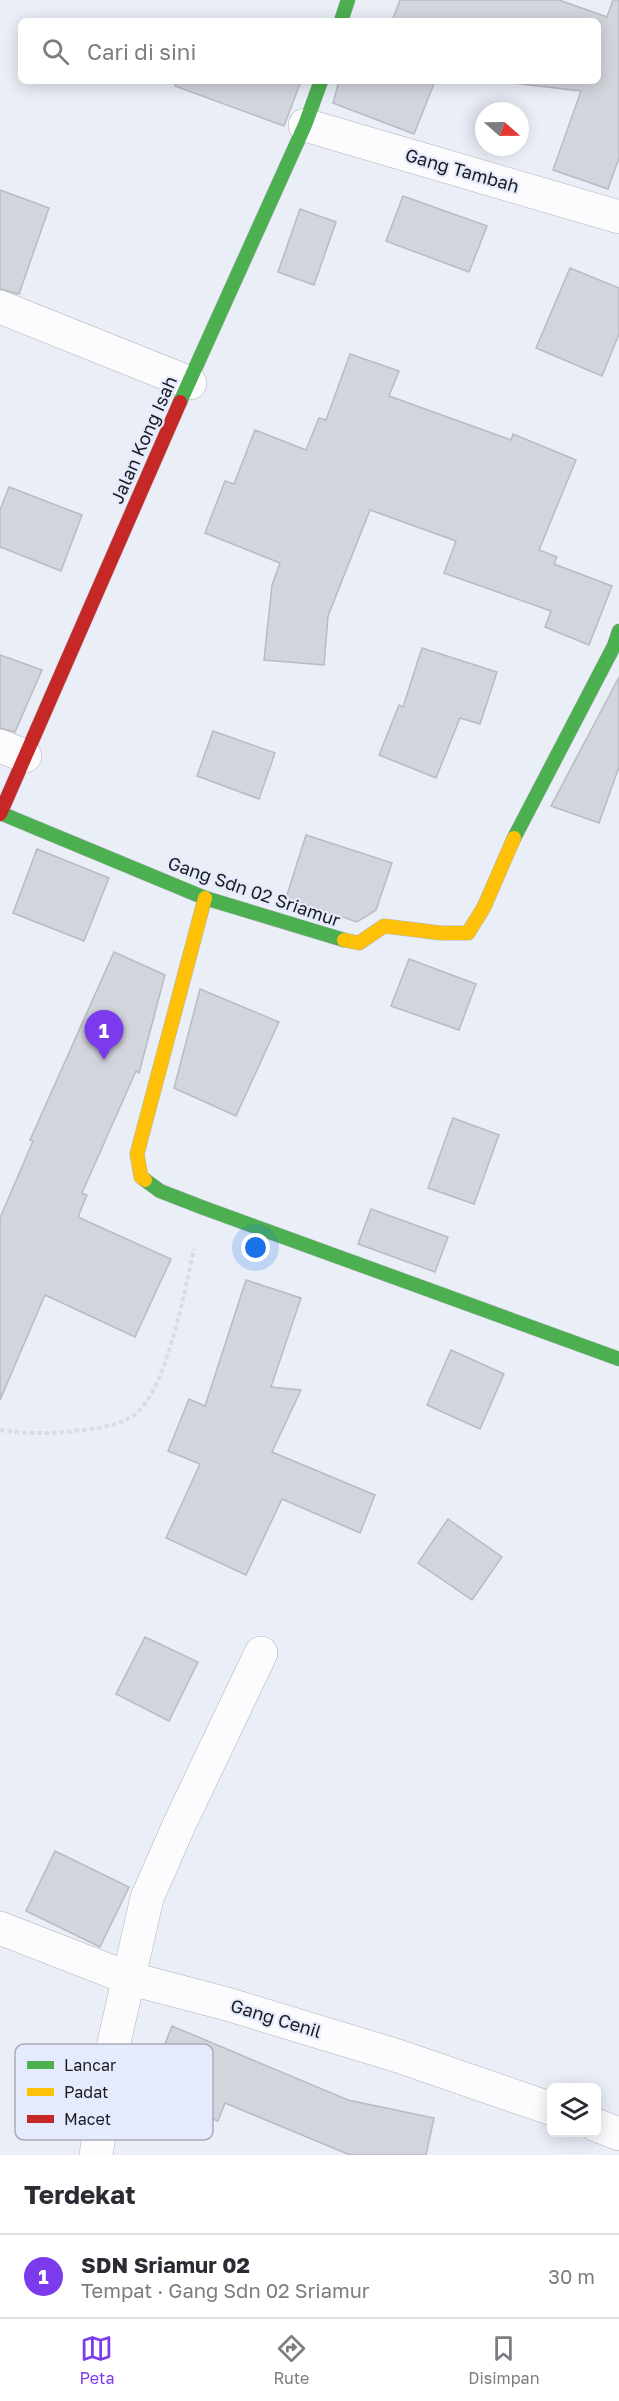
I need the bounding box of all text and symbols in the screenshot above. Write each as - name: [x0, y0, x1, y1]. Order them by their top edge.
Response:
- search box: [18, 18, 601, 84]
- icon: search: [39, 35, 72, 68]
- text: Cari di sini: [87, 38, 196, 65]
- north arrow: [475, 102, 529, 156]
- street label: Gang Tambah: [403, 143, 522, 197]
- street label: Jalan Kong Isah: [105, 372, 181, 507]
- street label: Gang Sdn 02 Sriamur: [165, 851, 344, 931]
- pin: 1: [84, 1010, 124, 1060]
- your location: [241, 1233, 270, 1262]
- street label: Gang Cenil: [228, 1994, 325, 2042]
- legend: [15, 2044, 213, 2140]
- text: Lancar: [64, 2055, 116, 2075]
- text: Padat: [64, 2082, 108, 2102]
- map controls: [547, 2083, 601, 2137]
- button: layers: [547, 2083, 601, 2137]
- text: Macet: [64, 2109, 111, 2129]
- text: Terdekat: [24, 2179, 136, 2210]
- text: SDN Sriamur 02: [81, 2251, 250, 2278]
- text: 1: [38, 2264, 49, 2288]
- text: 30 m: [548, 2264, 595, 2288]
- text: Tempat · Gang Sdn 02 Sriamur: [81, 2278, 370, 2302]
- tab: Peta: [79, 2332, 115, 2388]
- tab: Rute: [273, 2332, 309, 2388]
- tab: Disimpan: [468, 2332, 539, 2388]

